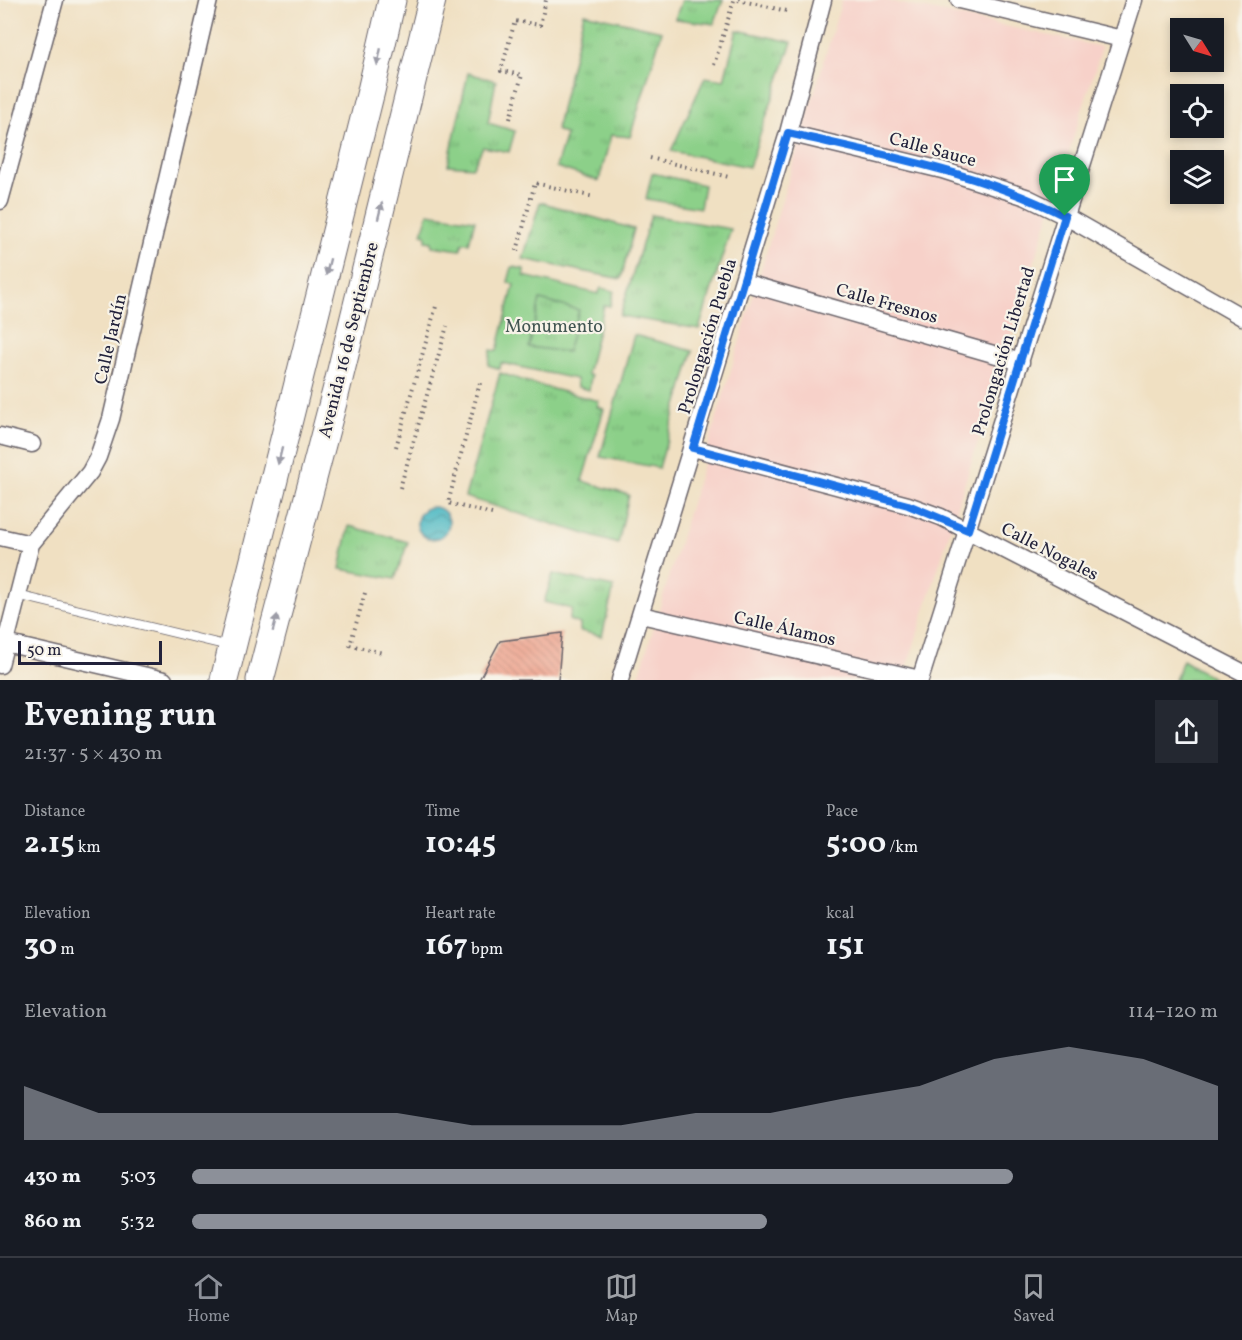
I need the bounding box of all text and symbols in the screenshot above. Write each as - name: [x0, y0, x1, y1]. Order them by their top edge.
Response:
- north arrow: [1170, 18, 1224, 72]
- map controls: [1170, 18, 1224, 204]
- one-way arrow: [374, 48, 383, 67]
- button: locate: [1170, 84, 1224, 138]
- street label: Calle Sauce: [886, 127, 979, 174]
- button: layers: [1170, 150, 1224, 204]
- pin: [1039, 154, 1090, 216]
- icon: arrive: [1048, 163, 1081, 196]
- one-way arrow: [376, 201, 386, 220]
- street label: Avenida 16 de Septiembre: [313, 240, 386, 441]
- street label: Prolongación Puebla: [673, 255, 744, 417]
- one-way arrow: [322, 258, 332, 276]
- street label: Prolongación Libertad: [967, 264, 1042, 439]
- street label: Calle Fresnos: [833, 278, 940, 331]
- street label: Calle Jardín: [89, 291, 134, 387]
- park label: Monumento: [505, 315, 603, 340]
- one-way arrow: [275, 447, 285, 465]
- street label: Calle Nogales: [996, 517, 1102, 588]
- street label: Calle Álamos: [731, 606, 838, 653]
- one-way arrow: [271, 614, 281, 633]
- scale bar: [18, 638, 162, 666]
- text: 50 m: [27, 640, 61, 662]
- text: Evening run: [24, 694, 217, 740]
- button: share: [1155, 700, 1218, 763]
- text: 21:37 · 5 × 430 m: [24, 740, 162, 768]
- text: Distance: [24, 801, 85, 823]
- text: Time: [425, 801, 460, 823]
- text: Pace: [826, 801, 858, 823]
- text: 2.15: [24, 823, 75, 865]
- text: 10:45: [425, 823, 496, 865]
- text: 5:00: [826, 823, 886, 865]
- text: km: [75, 837, 101, 859]
- text: /km: [886, 837, 918, 859]
- text: Elevation: [24, 903, 91, 925]
- text: Heart rate: [425, 903, 496, 925]
- text: kcal: [826, 903, 854, 925]
- text: 30: [24, 925, 57, 967]
- text: 167: [425, 925, 468, 967]
- text: 151: [826, 925, 865, 967]
- text: m: [57, 939, 75, 961]
- text: bpm: [468, 939, 503, 961]
- text: Elevation: [24, 998, 107, 1026]
- text: 114–120 m: [1128, 998, 1218, 1026]
- text: 430 m: [24, 1163, 81, 1191]
- text: 5:03: [120, 1163, 156, 1191]
- text: 860 m: [24, 1208, 82, 1236]
- text: 5:32: [120, 1208, 155, 1236]
- tab: Home: [188, 1270, 230, 1328]
- tab: Map: [605, 1270, 638, 1328]
- tab: Saved: [1013, 1270, 1054, 1328]

